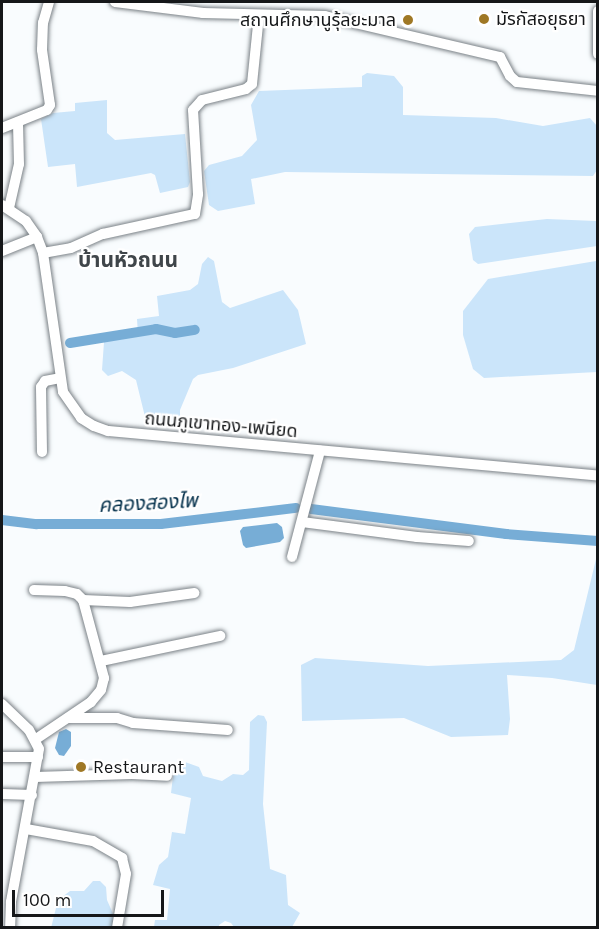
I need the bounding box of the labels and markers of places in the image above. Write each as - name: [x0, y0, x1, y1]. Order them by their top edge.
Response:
- place label: มัรกัสอยุธยา: [496, 8, 586, 30]
- place label: สถานศึกษานูรุ้ลยะมาล: [240, 9, 396, 31]
- marker: มัรกัสอยุธยา: [477, 12, 491, 26]
- marker: สถานศึกษานูรุ้ลยะมาล: [401, 13, 415, 27]
- place label: Restaurant: [93, 756, 184, 778]
- marker: Restaurant: [74, 760, 88, 774]

